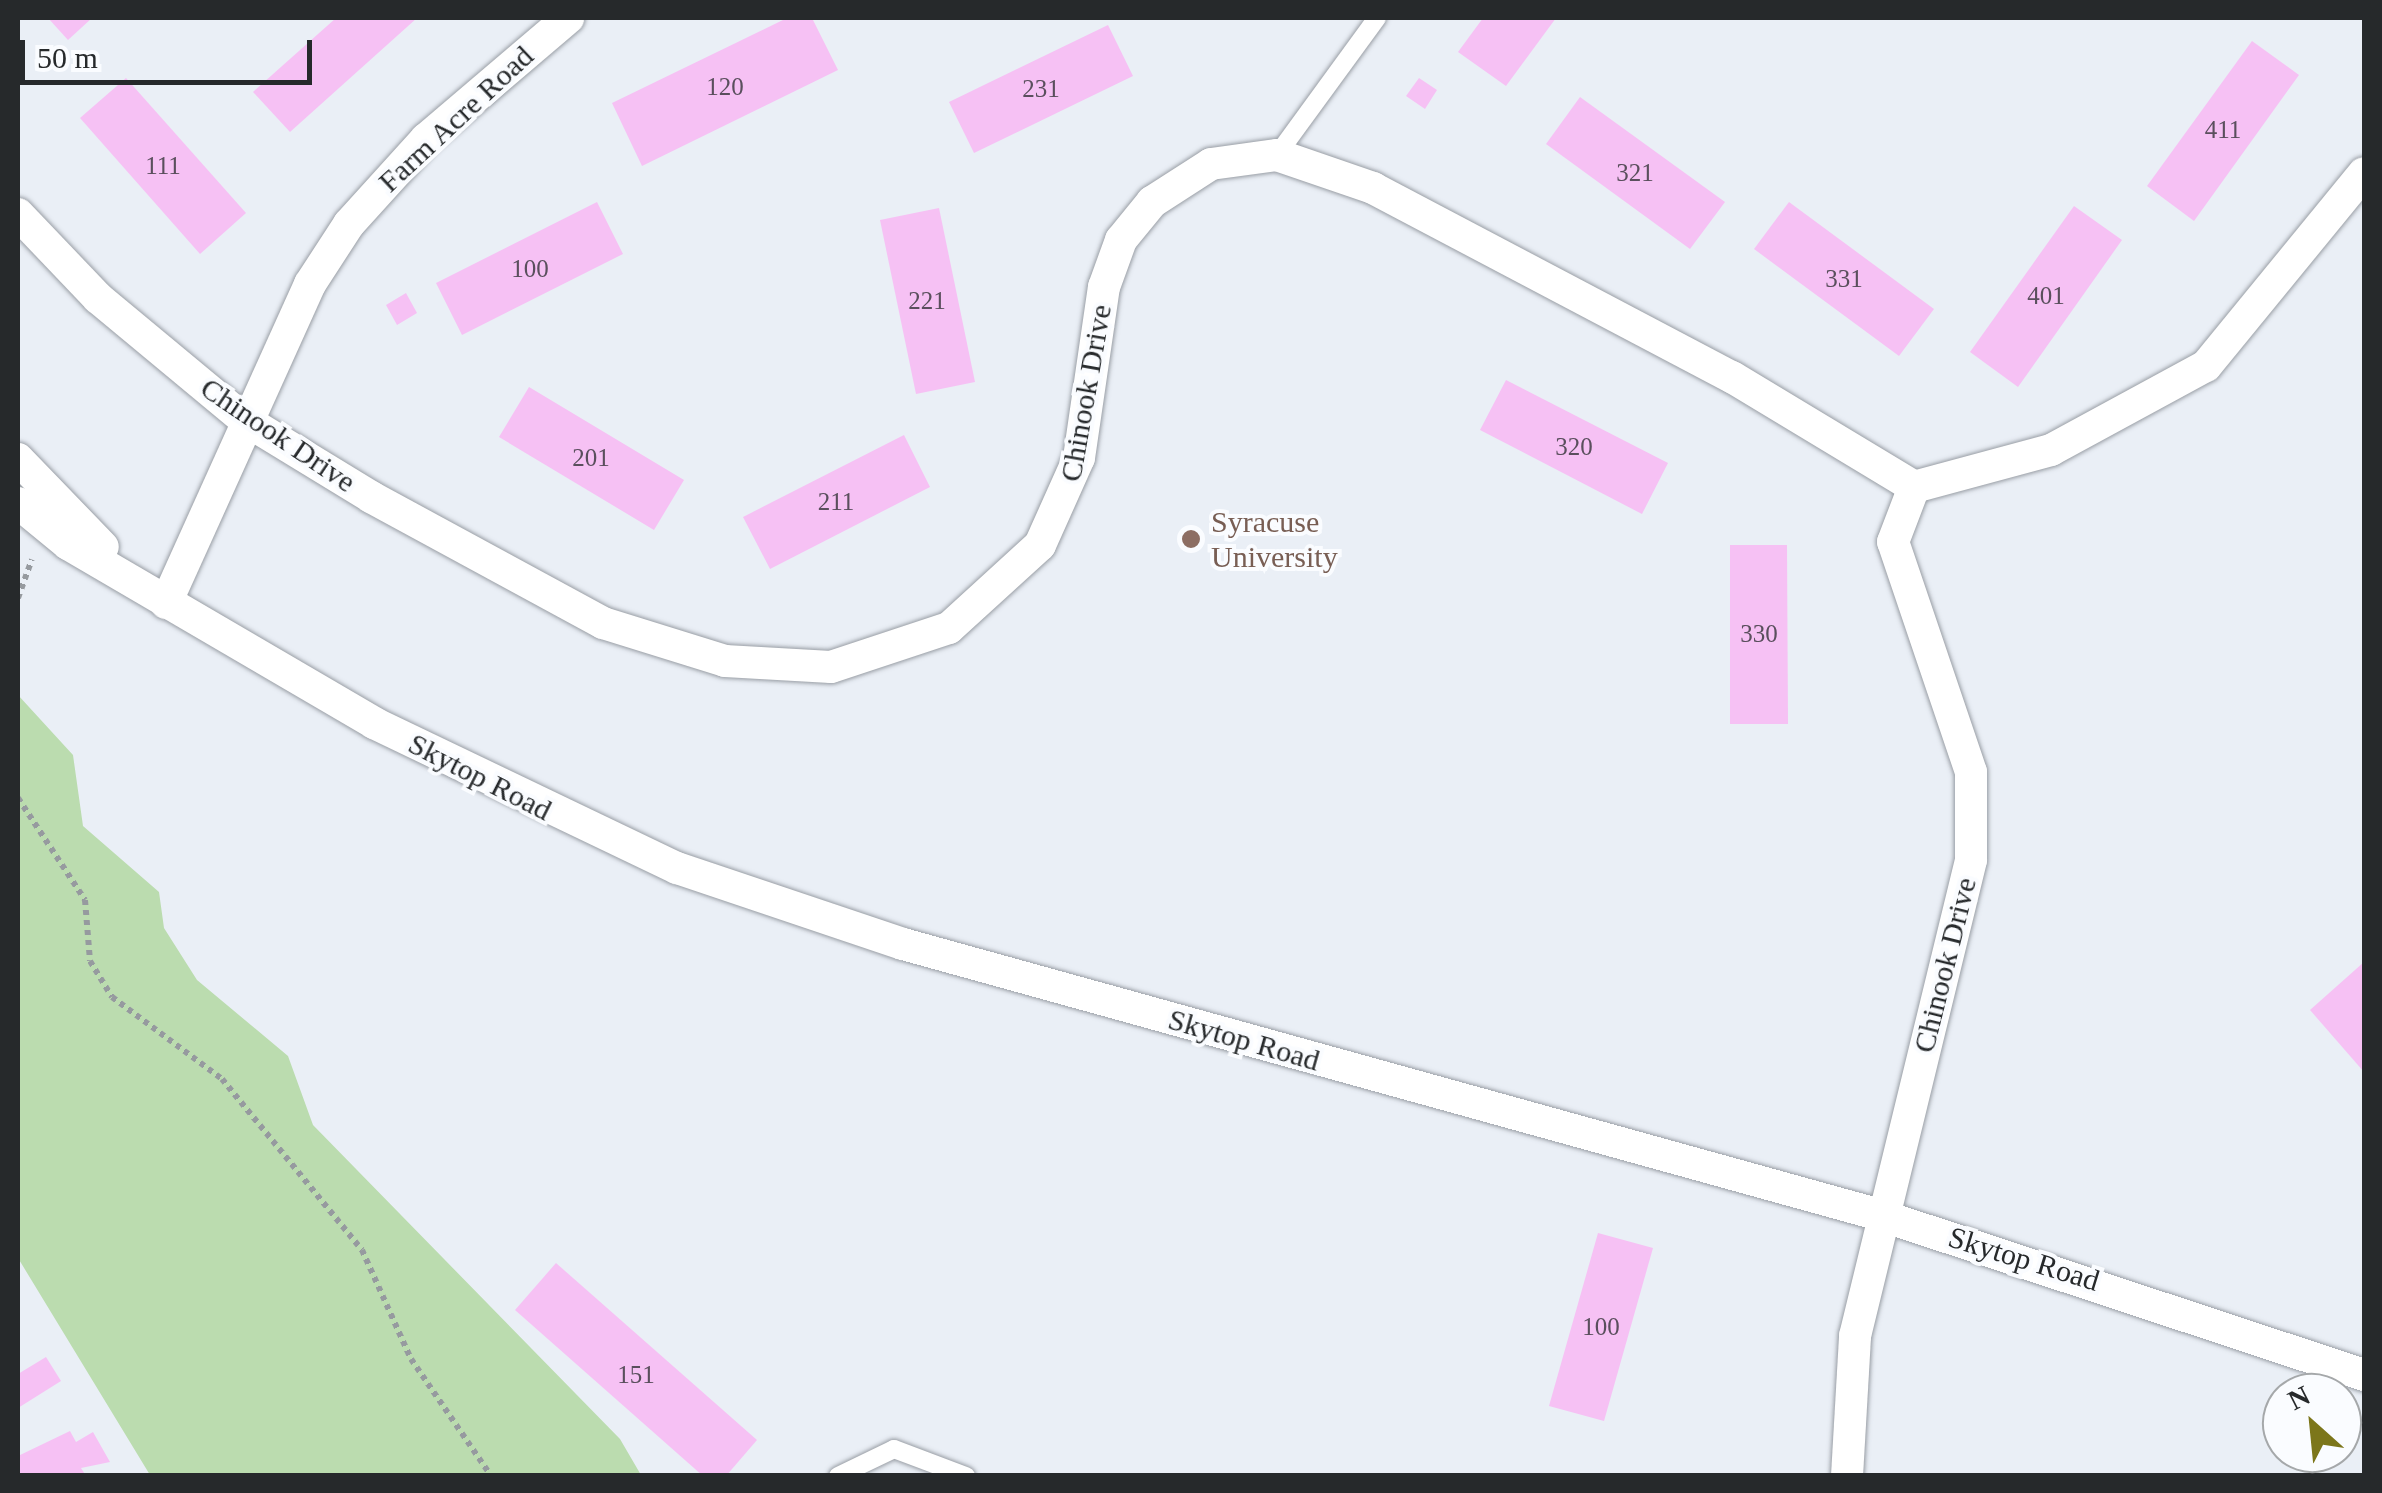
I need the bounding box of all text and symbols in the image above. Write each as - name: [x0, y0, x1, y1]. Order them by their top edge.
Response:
- scale bar: [25, 20, 318, 82]
- street label: Farm Acre Road: [371, 38, 541, 200]
- text: 50 m: [37, 41, 98, 74]
- house number: 120: [706, 72, 744, 102]
- house number: 231: [1022, 74, 1060, 104]
- house number: 411: [2205, 115, 2241, 145]
- house number: 111: [145, 151, 181, 181]
- house number: 321: [1616, 158, 1654, 188]
- house number: 100: [511, 254, 549, 284]
- house number: 331: [1825, 264, 1863, 294]
- house number: 401: [2027, 281, 2065, 311]
- house number: 221: [908, 286, 946, 316]
- street label: Chinook Drive: [1053, 302, 1119, 484]
- street label: Chinook Drive: [194, 370, 362, 500]
- house number: 320: [1555, 432, 1593, 462]
- house number: 201: [572, 443, 610, 473]
- house number: 211: [818, 487, 854, 517]
- place label: Syracuse University: [1211, 504, 1338, 574]
- marker: Syracuse University: [1180, 528, 1202, 550]
- house number: 330: [1740, 619, 1778, 649]
- street label: Skytop Road: [402, 726, 558, 828]
- street label: Chinook Drive: [1906, 874, 1984, 1056]
- street label: Skytop Road: [1164, 1001, 1324, 1079]
- street label: Skytop Road: [1944, 1219, 2104, 1299]
- house number: 100: [1582, 1312, 1620, 1342]
- house number: 151: [617, 1360, 655, 1390]
- north arrow: [2262, 1373, 2362, 1473]
- text: N: [2283, 1379, 2315, 1416]

